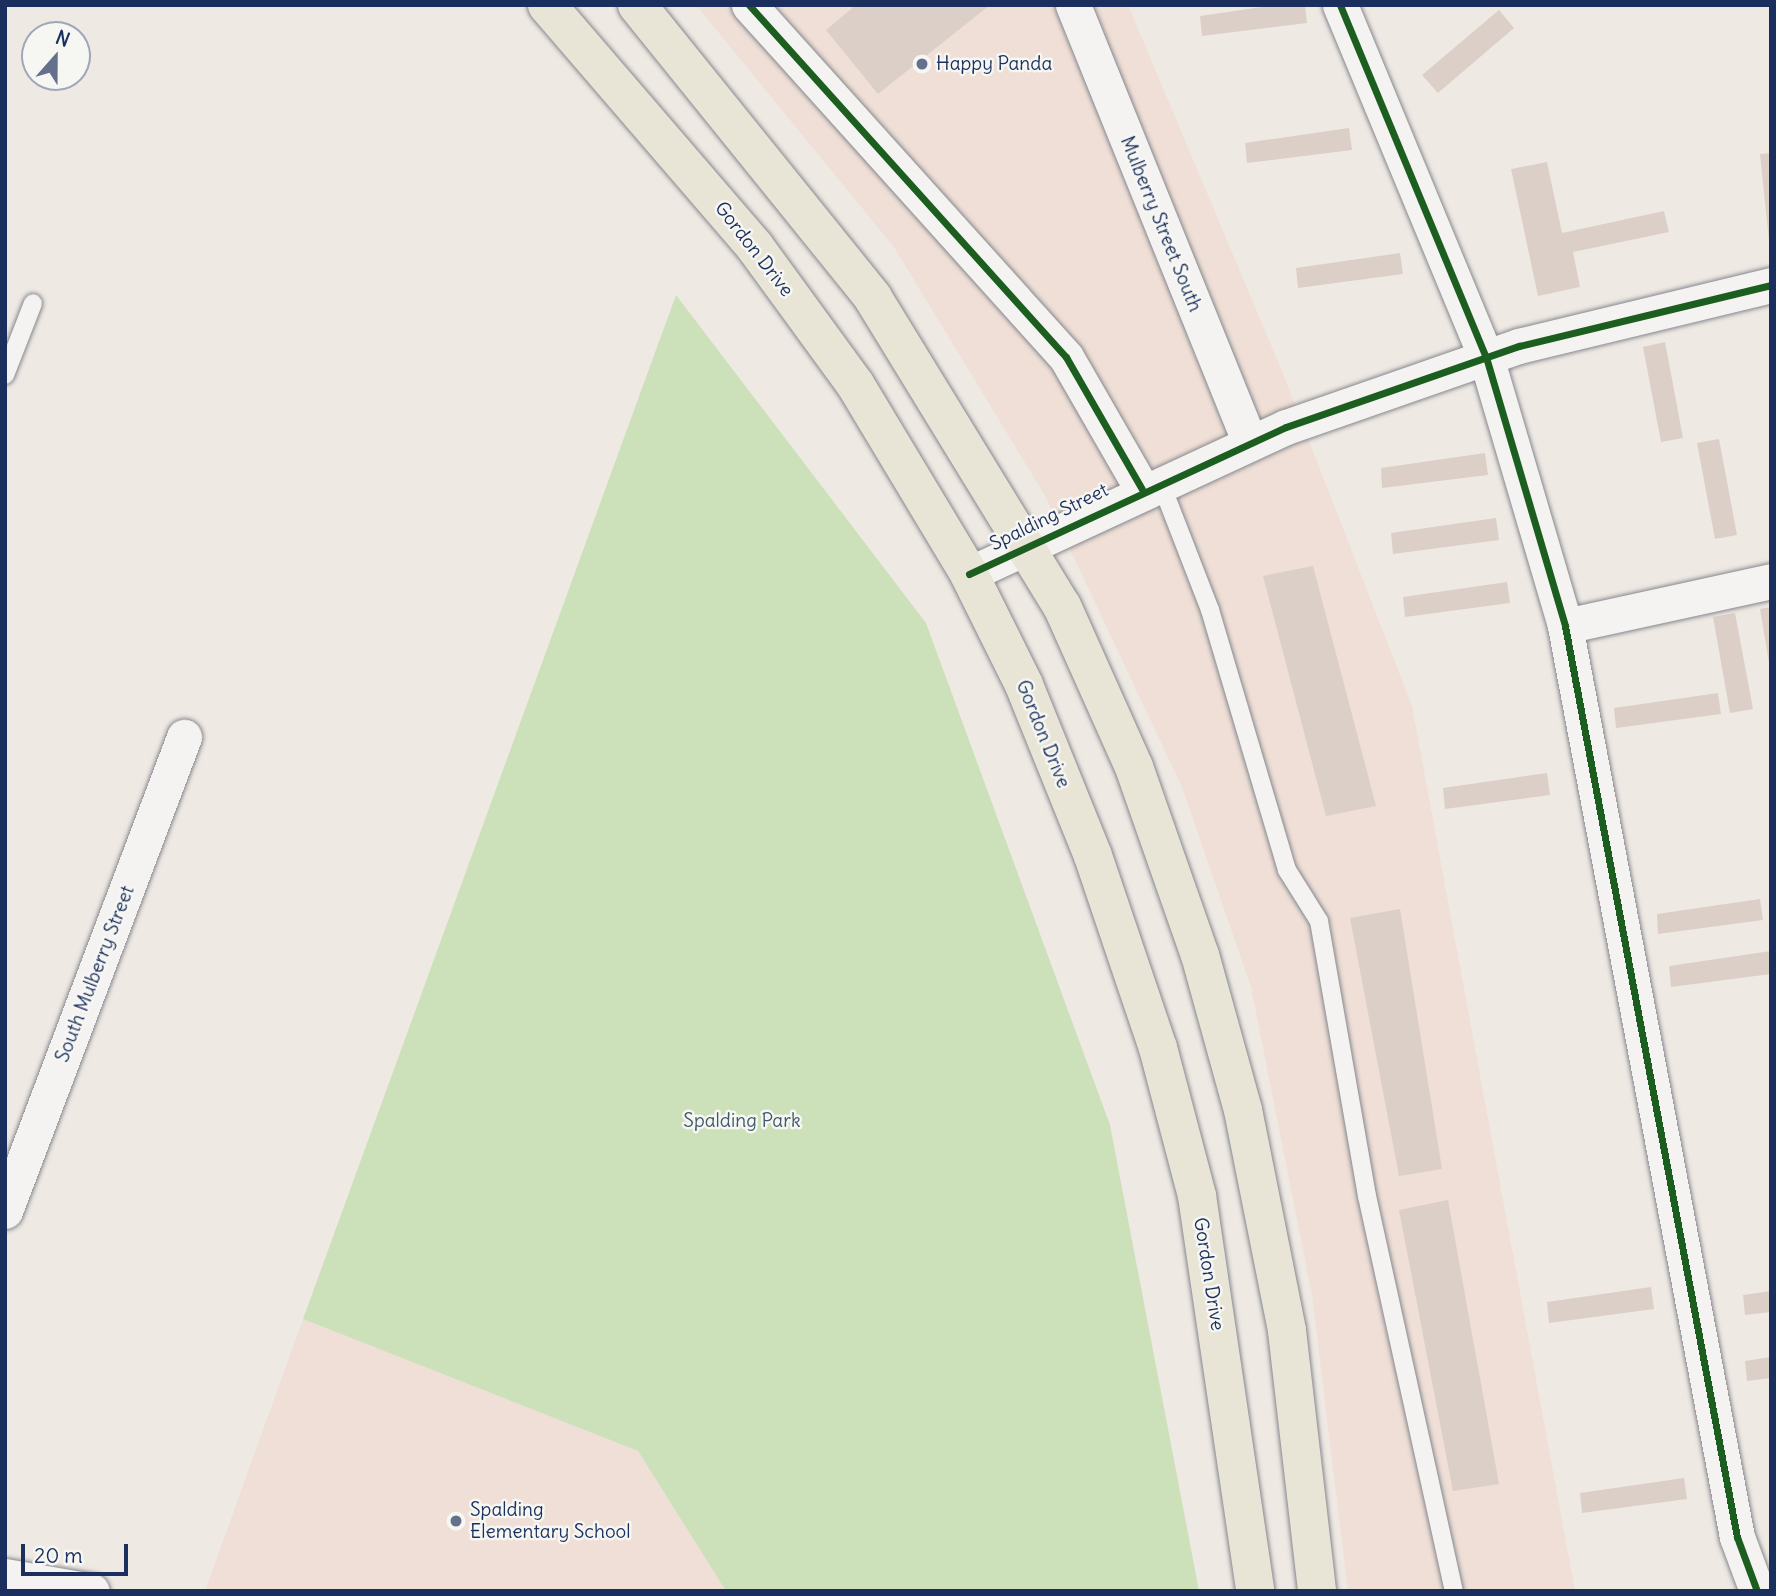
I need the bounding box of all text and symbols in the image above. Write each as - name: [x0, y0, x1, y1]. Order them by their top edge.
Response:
- north arrow: [21, 21, 91, 91]
- text: N: [52, 25, 73, 52]
- place label: Happy Panda: [936, 53, 1052, 75]
- marker: Happy Panda: [914, 56, 930, 72]
- street label: Mulberry Street South: [1115, 133, 1207, 315]
- street label: Gordon Drive: [710, 197, 798, 301]
- street label: Spalding Street: [986, 479, 1112, 555]
- street label: Gordon Drive: [1011, 677, 1075, 791]
- street label: South Mulberry Street: [51, 883, 139, 1065]
- park label: Spalding Park: [683, 1110, 801, 1132]
- street label: Gordon Drive: [1189, 1216, 1229, 1332]
- place label: Spalding Elementary School: [470, 1499, 631, 1543]
- marker: Spalding Elementary School: [448, 1513, 464, 1529]
- scale bar: [24, 1530, 131, 1574]
- text: 20 m: [34, 1542, 83, 1569]

